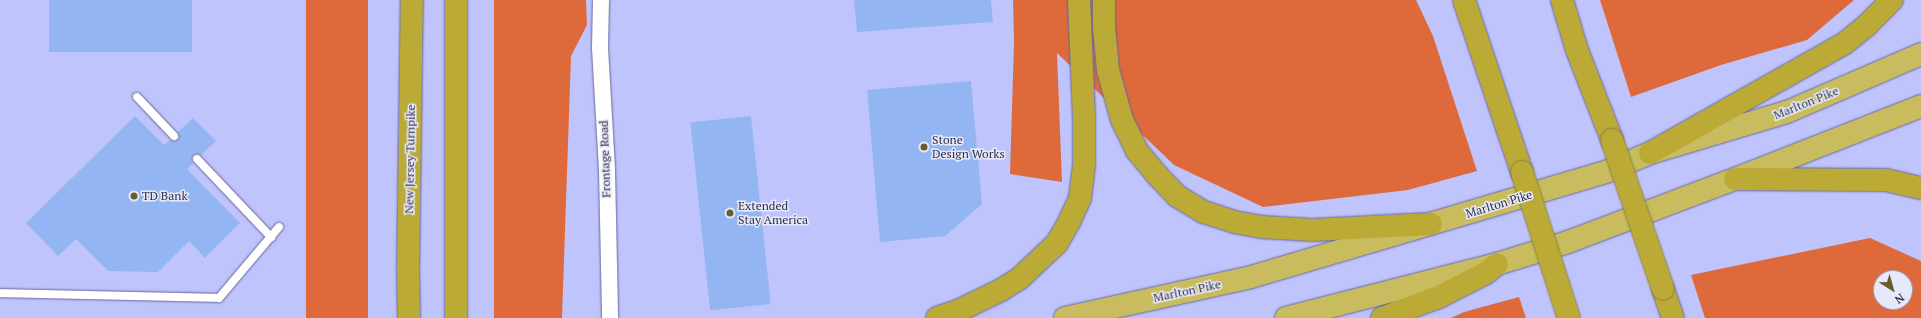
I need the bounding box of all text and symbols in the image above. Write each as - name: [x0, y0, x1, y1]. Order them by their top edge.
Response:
- street label: Marlton Pike: [1771, 83, 1841, 123]
- street label: New Jersey Turnpike: [402, 104, 418, 214]
- street label: Frontage Road: [596, 120, 614, 198]
- place label: Stone Design Works: [932, 133, 1005, 161]
- marker: Stone Design Works: [919, 142, 929, 152]
- street label: Marlton Pike: [1464, 187, 1534, 221]
- place label: TD Bank: [142, 189, 188, 203]
- marker: TD Bank: [129, 191, 139, 201]
- place label: Extended Stay America: [738, 199, 808, 227]
- marker: Extended Stay America: [725, 208, 735, 218]
- north arrow: [1873, 270, 1913, 310]
- street label: Marlton Pike: [1152, 277, 1222, 305]
- text: N: [1892, 291, 1907, 307]

